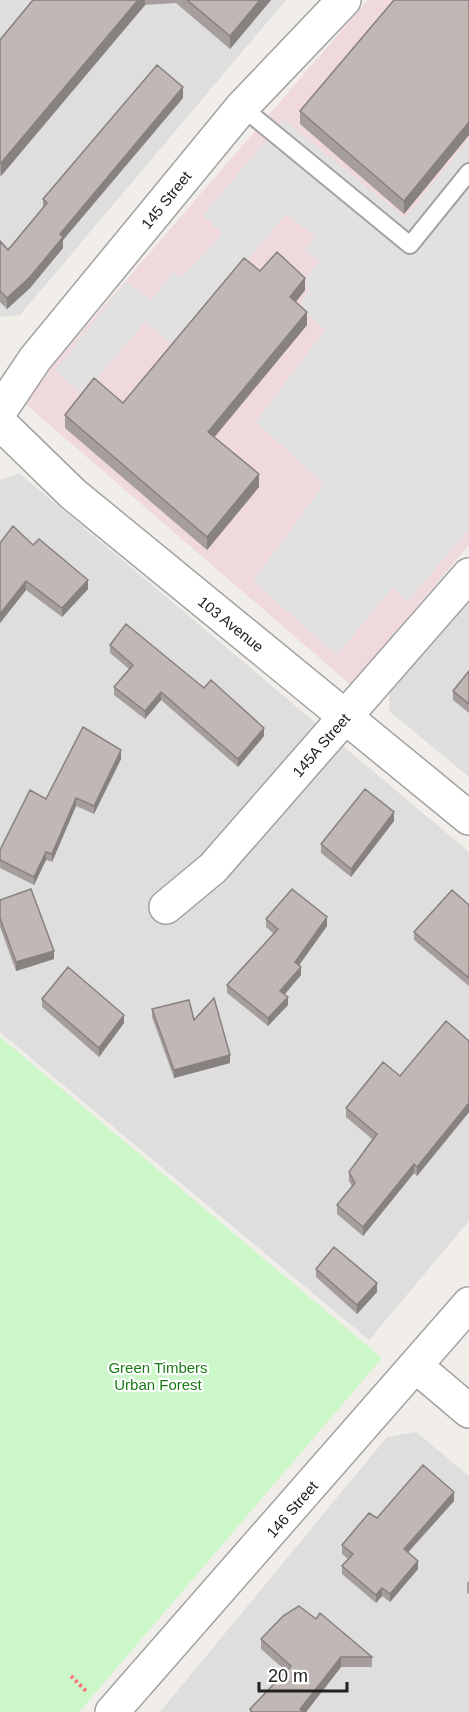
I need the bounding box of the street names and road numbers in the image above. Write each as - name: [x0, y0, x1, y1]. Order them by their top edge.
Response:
- street label: 145 Street: [138, 167, 195, 232]
- street label: 103 Avenue: [195, 593, 267, 655]
- street label: 145A Street: [289, 709, 354, 780]
- street label: 146 Street: [263, 1477, 322, 1541]

